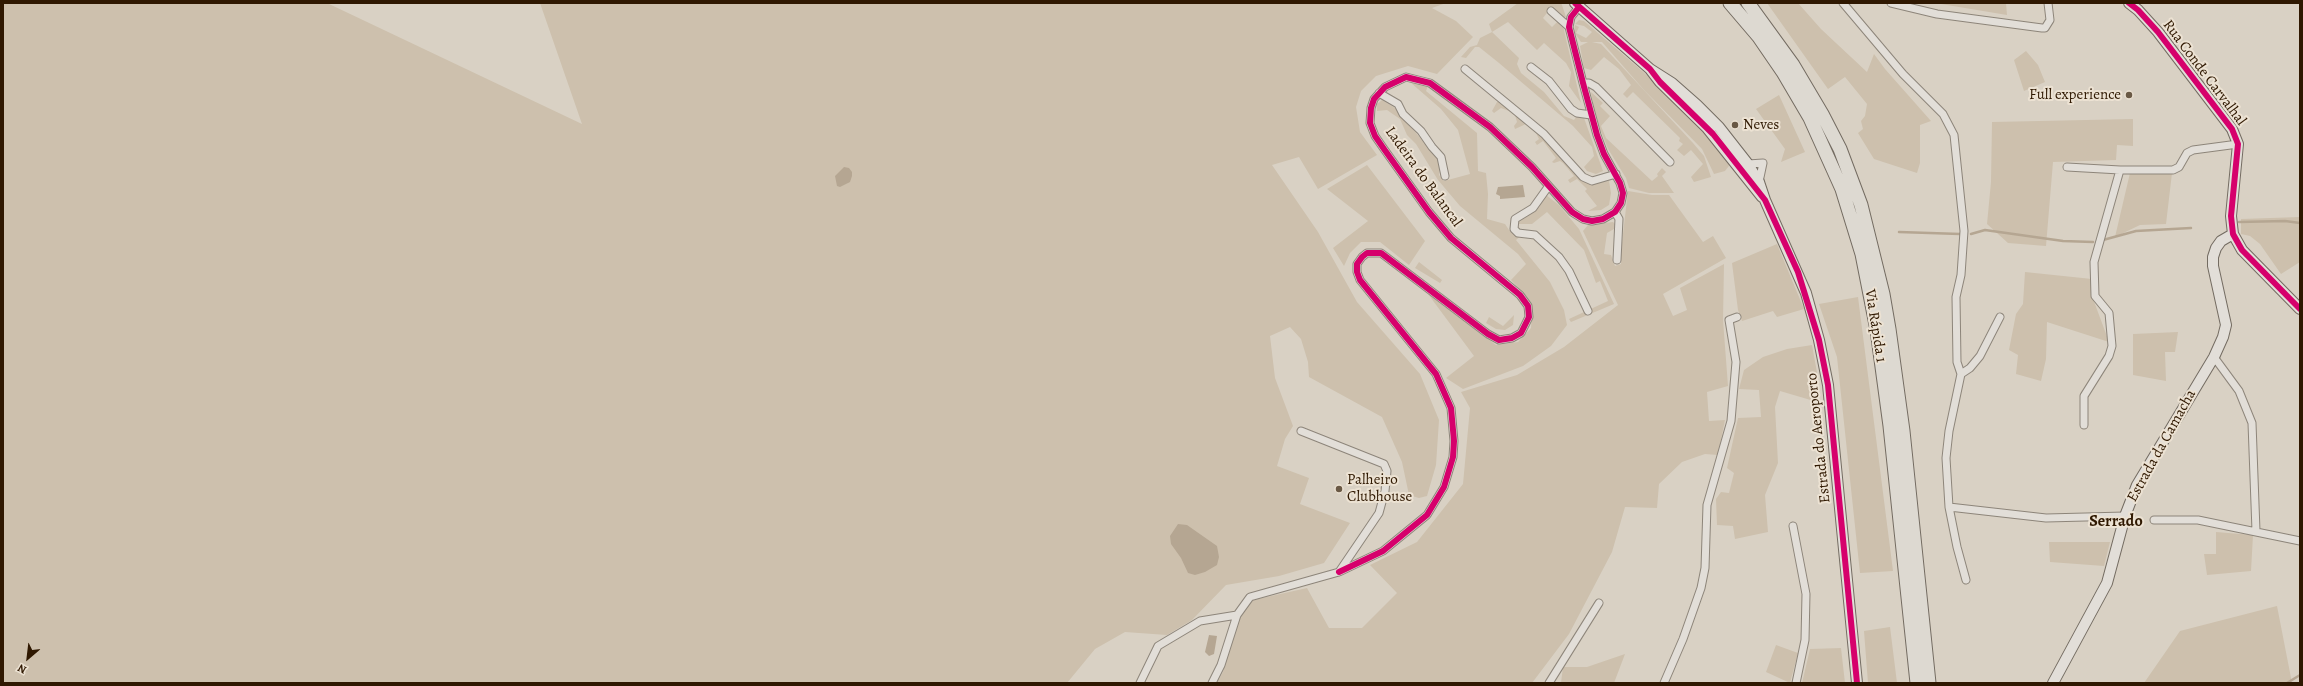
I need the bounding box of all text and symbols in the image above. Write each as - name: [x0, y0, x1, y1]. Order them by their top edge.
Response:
- street label: Rua Conde Carvalhal: [2158, 17, 2250, 129]
- place label: Full experience: [2029, 86, 2121, 104]
- marker: Full experience: [2124, 90, 2134, 100]
- place label: Neves: [1743, 116, 1779, 134]
- marker: Neves: [1730, 120, 1740, 130]
- street label: Ladeira do Balancal: [1381, 123, 1465, 231]
- street label: Via Rápida 1: [1860, 288, 1890, 364]
- street label: Estrada do Aeroporto: [1803, 372, 1835, 504]
- street label: Estrada da Camacha: [2124, 387, 2200, 505]
- place label: Palheiro Clubhouse: [1347, 471, 1412, 506]
- marker: Palheiro Clubhouse: [1334, 484, 1344, 494]
- district label: Serrado: [2089, 512, 2143, 532]
- north arrow: [8, 638, 48, 678]
- text: N: [15, 661, 29, 678]

